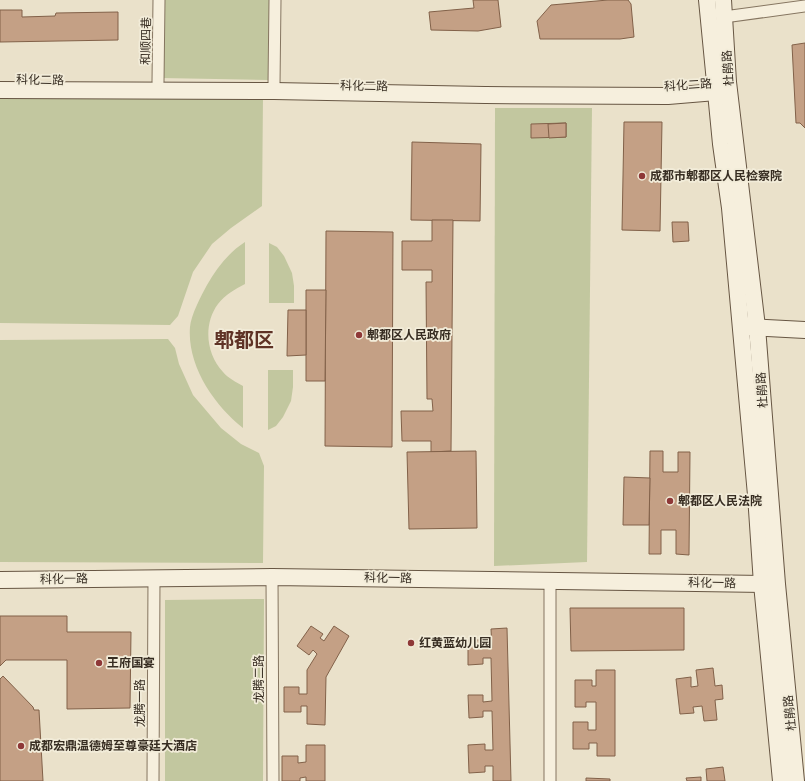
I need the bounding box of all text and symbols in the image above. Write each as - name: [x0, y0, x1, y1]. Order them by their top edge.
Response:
- street label: 和顺四巷: [138, 17, 153, 65]
- street label: 杜鹃路: [719, 50, 736, 87]
- street label: 科化二路: [16, 72, 64, 87]
- street label: 科化二路: [663, 75, 712, 94]
- street label: 科化二路: [340, 78, 388, 93]
- place label: 成都市郫都区人民检察院: [650, 168, 782, 183]
- marker: 成都市郫都区人民检察院: [637, 171, 647, 181]
- district label: 郫都区: [214, 326, 274, 353]
- place label: 郫都区人民政府: [367, 327, 451, 342]
- marker: 郫都区人民政府: [354, 330, 364, 340]
- street label: 杜鹃路: [753, 372, 770, 409]
- place label: 郫都区人民法院: [678, 493, 762, 508]
- marker: 郫都区人民法院: [665, 496, 675, 506]
- street label: 科化一路: [364, 570, 412, 585]
- street label: 科化一路: [40, 571, 88, 586]
- street label: 科化一路: [688, 575, 736, 590]
- place label: 红黄蓝幼儿园: [419, 635, 491, 650]
- marker: 红黄蓝幼儿园: [406, 638, 416, 648]
- place label: 王府国宴: [107, 655, 155, 670]
- street label: 龙腾二路: [251, 655, 266, 703]
- marker: 王府国宴: [94, 658, 104, 668]
- street label: 龙腾一路: [132, 679, 147, 727]
- street label: 杜鹃路: [780, 694, 799, 732]
- place label: 成都宏鼎温德姆至尊豪廷大酒店: [29, 738, 197, 753]
- marker: 成都宏鼎温德姆至尊豪廷大酒店: [16, 741, 26, 751]

